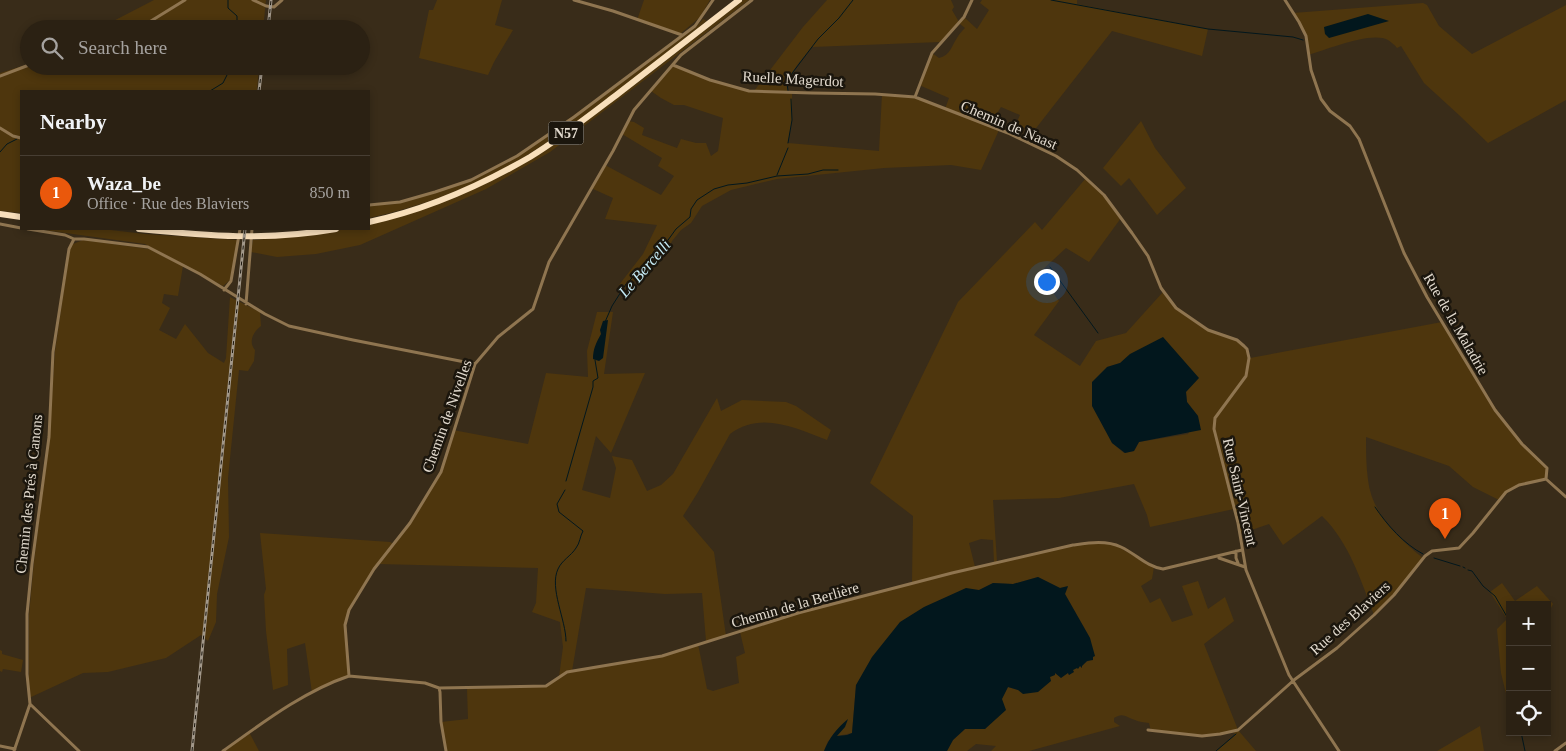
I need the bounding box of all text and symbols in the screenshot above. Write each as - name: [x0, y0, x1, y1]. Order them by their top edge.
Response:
- search box: [20, 20, 370, 75]
- icon: search: [38, 34, 66, 62]
- text: Search here: [78, 37, 167, 58]
- street label: Ruelle Magerdot: [742, 68, 845, 90]
- street label: Chemin de Naast: [958, 97, 1060, 153]
- text: Nearby: [40, 110, 107, 134]
- road number: N57: [548, 122, 584, 144]
- text: Waza_be: [87, 173, 161, 194]
- text: 1: [52, 184, 60, 201]
- text: 850 m: [310, 184, 350, 201]
- text: Office · Rue des Blaviers: [87, 195, 249, 212]
- water label: Le Bercelli: [614, 236, 674, 301]
- your location: [1034, 269, 1060, 295]
- street label: Rue de la Maladrie: [1420, 270, 1492, 378]
- street label: Chemin de Nivelles: [419, 357, 475, 475]
- street label: Chemin des Prés à Canons: [13, 413, 45, 574]
- street label: Rue Saint-Vincent: [1220, 436, 1260, 548]
- pin: 1: [1429, 498, 1461, 539]
- street label: Rue des Blaviers: [1307, 578, 1393, 658]
- street label: Chemin de la Berlière: [729, 579, 861, 631]
- map controls: [1506, 601, 1551, 736]
- button: +: [1506, 601, 1551, 646]
- button: −: [1506, 646, 1551, 691]
- button: locate: [1506, 691, 1551, 736]

